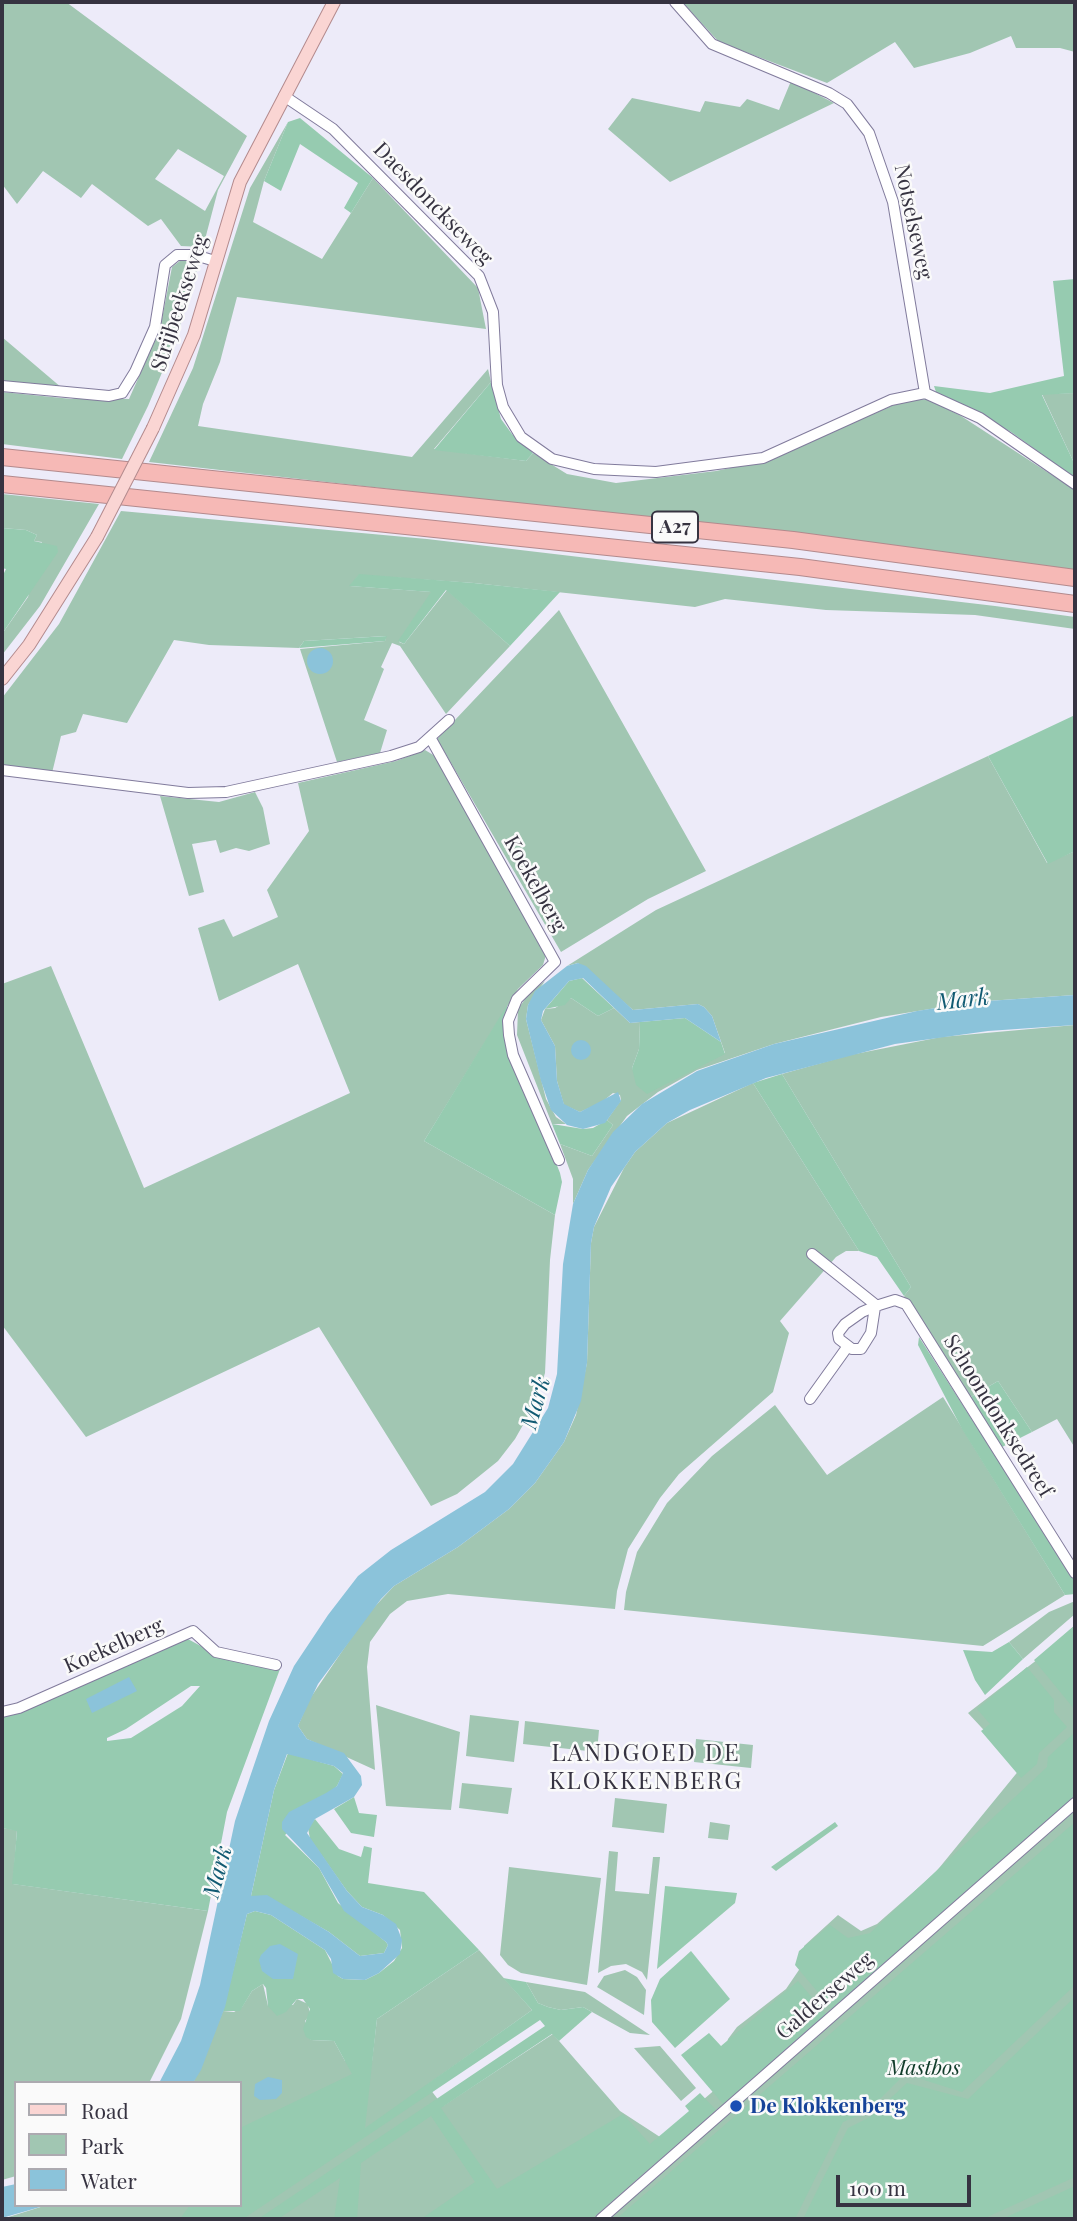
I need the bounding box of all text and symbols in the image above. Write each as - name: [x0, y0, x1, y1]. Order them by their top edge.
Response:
- street label: Daesdonckseweg: [368, 137, 498, 271]
- street label: Notselseweg: [889, 162, 937, 282]
- street label: Strijbeekseweg: [146, 232, 214, 374]
- road number: A27: [652, 512, 698, 542]
- street label: Koekelberg: [498, 831, 572, 937]
- water label: Mark: [935, 984, 991, 1016]
- street label: Schoondonksedreef: [938, 1330, 1058, 1502]
- water label: Mark: [515, 1374, 557, 1432]
- street label: Koekelberg: [60, 1613, 168, 1679]
- district label: LANDGOED DE KLOKKENBERG: [550, 1740, 742, 1796]
- water label: Mark: [198, 1843, 238, 1901]
- street label: Galderseweg: [771, 1947, 879, 2045]
- park label: Mastbos: [888, 2055, 960, 2081]
- legend: [14, 2081, 242, 2207]
- place label: De Klokkenberg: [750, 2093, 906, 2119]
- text: Road: [81, 2096, 129, 2124]
- marker: De Klokkenberg: [728, 2098, 744, 2114]
- text: Park: [81, 2131, 124, 2159]
- scale bar: [839, 2162, 974, 2206]
- text: Water: [81, 2166, 137, 2194]
- text: 100 m: [849, 2173, 906, 2201]

